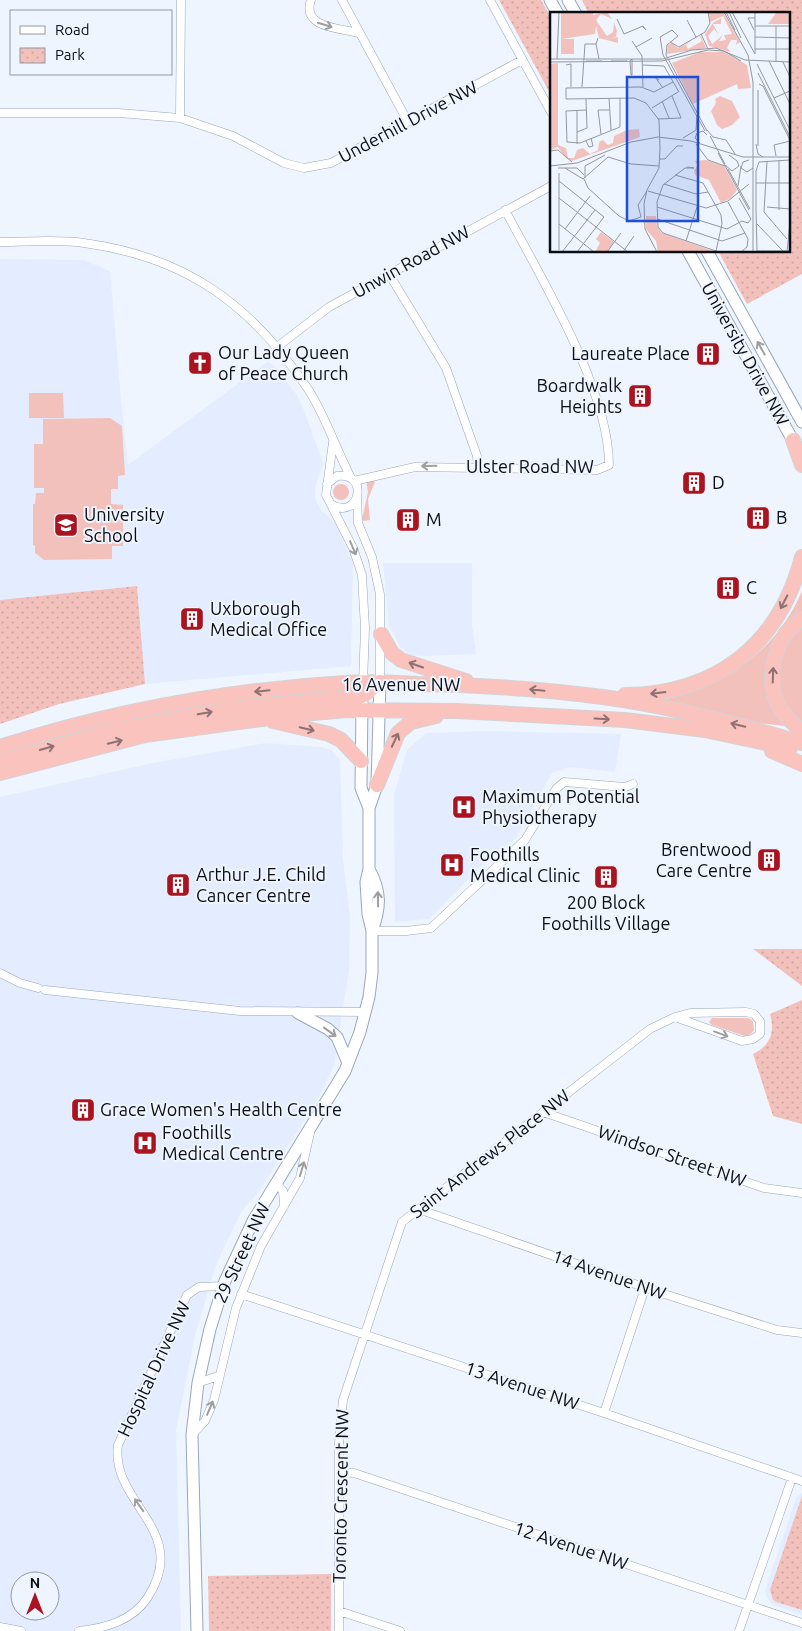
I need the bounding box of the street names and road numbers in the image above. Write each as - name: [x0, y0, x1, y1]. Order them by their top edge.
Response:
- street label: Underhill Drive NW: [335, 76, 481, 166]
- street label: Unwin Road NW: [349, 221, 473, 301]
- street label: University Drive NW: [698, 278, 794, 429]
- street label: Ulster Road NW: [466, 456, 594, 476]
- street label: 16 Avenue NW: [342, 674, 461, 694]
- street label: Saint Andrews Place NW: [406, 1085, 573, 1222]
- street label: Windsor Street NW: [596, 1120, 749, 1190]
- street label: 29 Street NW: [209, 1199, 273, 1306]
- street label: 14 Avenue NW: [550, 1245, 669, 1303]
- street label: Hospital Drive NW: [113, 1297, 193, 1439]
- street label: 13 Avenue NW: [463, 1357, 582, 1413]
- street label: Toronto Crescent NW: [328, 1409, 352, 1583]
- street label: 12 Avenue NW: [512, 1517, 631, 1573]

